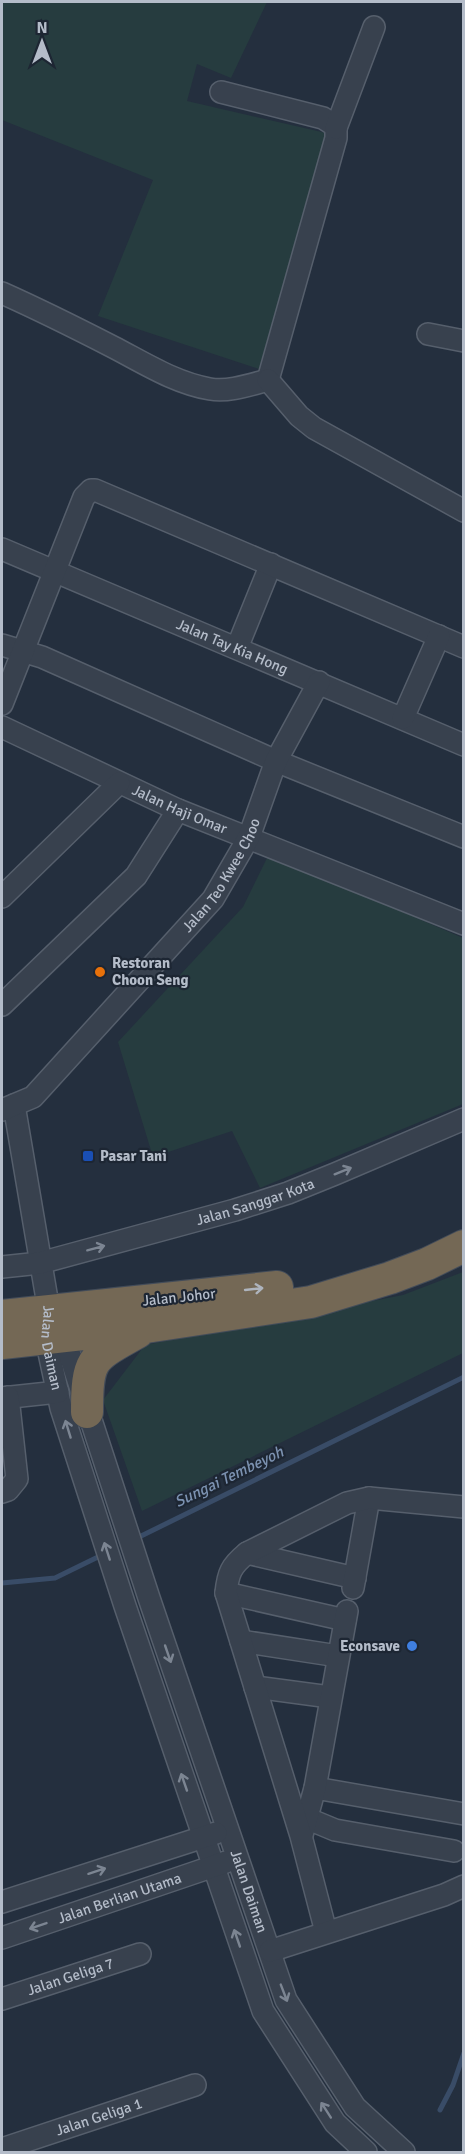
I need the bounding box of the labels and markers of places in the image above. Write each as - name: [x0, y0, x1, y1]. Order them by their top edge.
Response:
- place label: Restoran Choon Seng: [112, 954, 189, 989]
- marker: Restoran Choon Seng: [93, 965, 107, 979]
- place label: Pasar Tani: [100, 1147, 167, 1165]
- marker: Pasar Tani: [81, 1149, 95, 1163]
- place label: Econsave: [340, 1637, 400, 1655]
- marker: Econsave: [405, 1639, 419, 1653]

